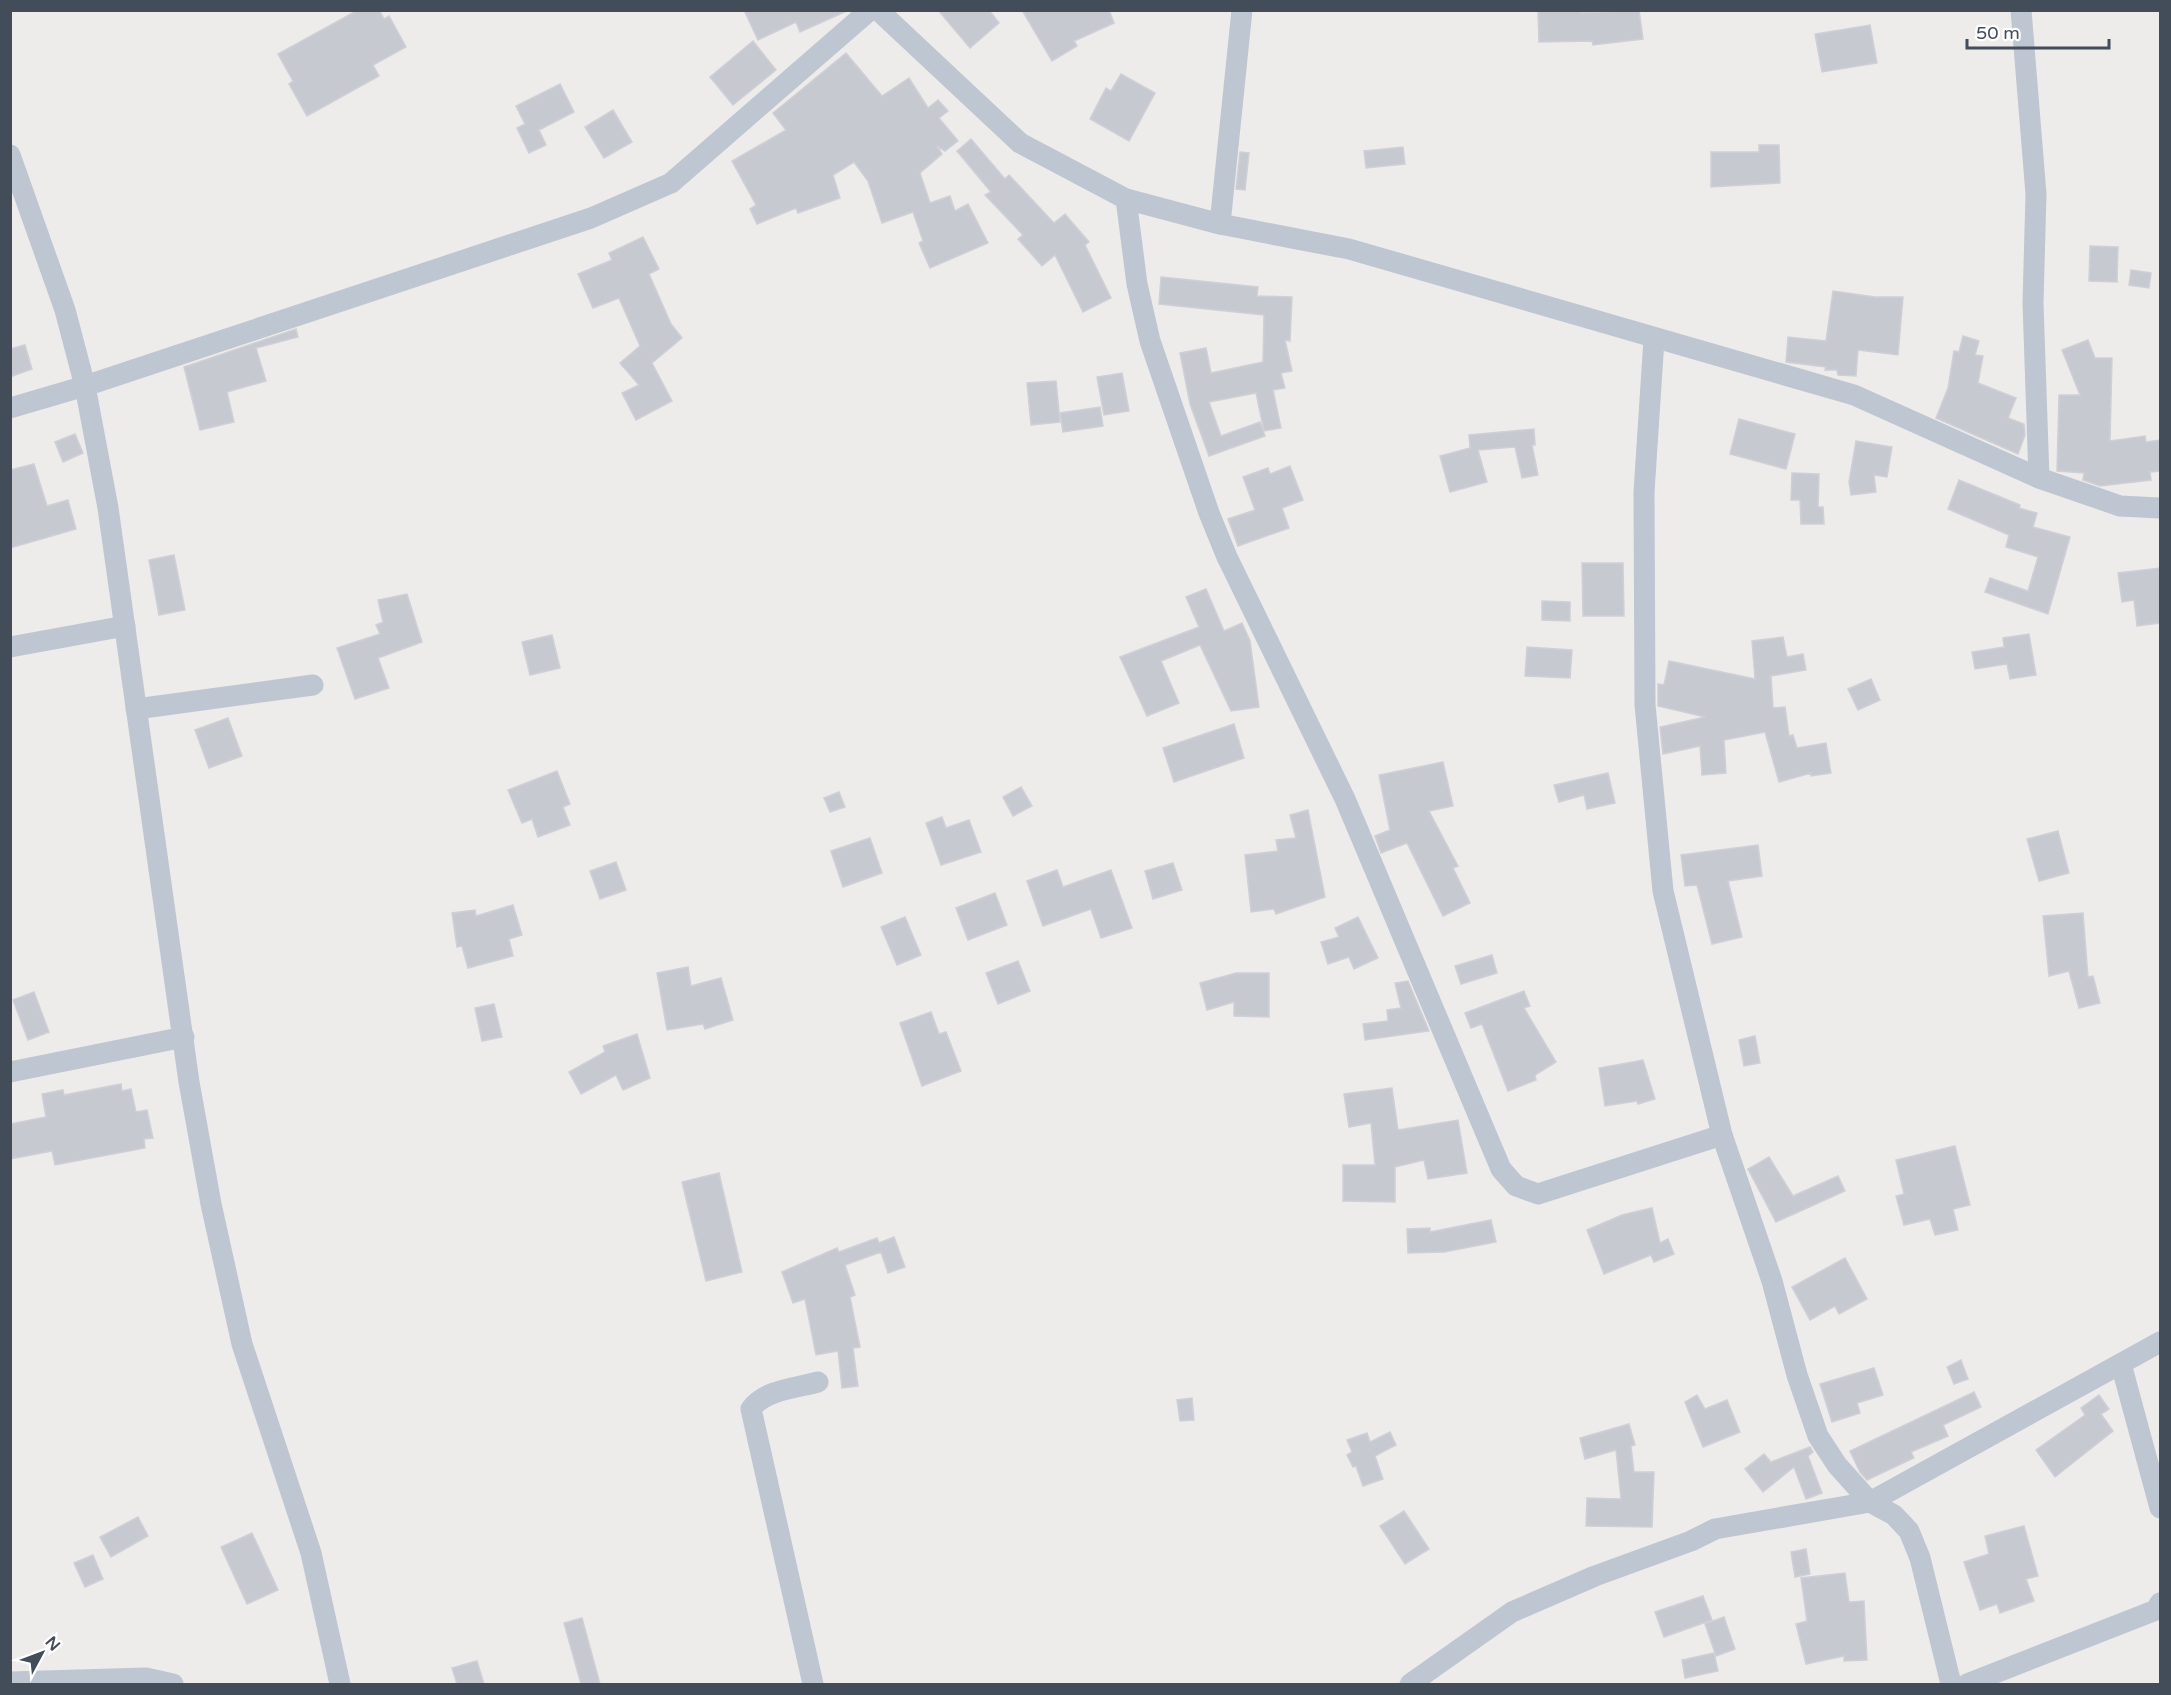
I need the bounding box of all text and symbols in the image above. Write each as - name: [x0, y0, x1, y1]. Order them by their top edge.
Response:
- scale bar: [1967, 12, 2110, 50]
- text: 50 m: [1976, 22, 2020, 44]
- north arrow: [12, 1623, 72, 1683]
- text: N: [41, 1632, 64, 1655]

